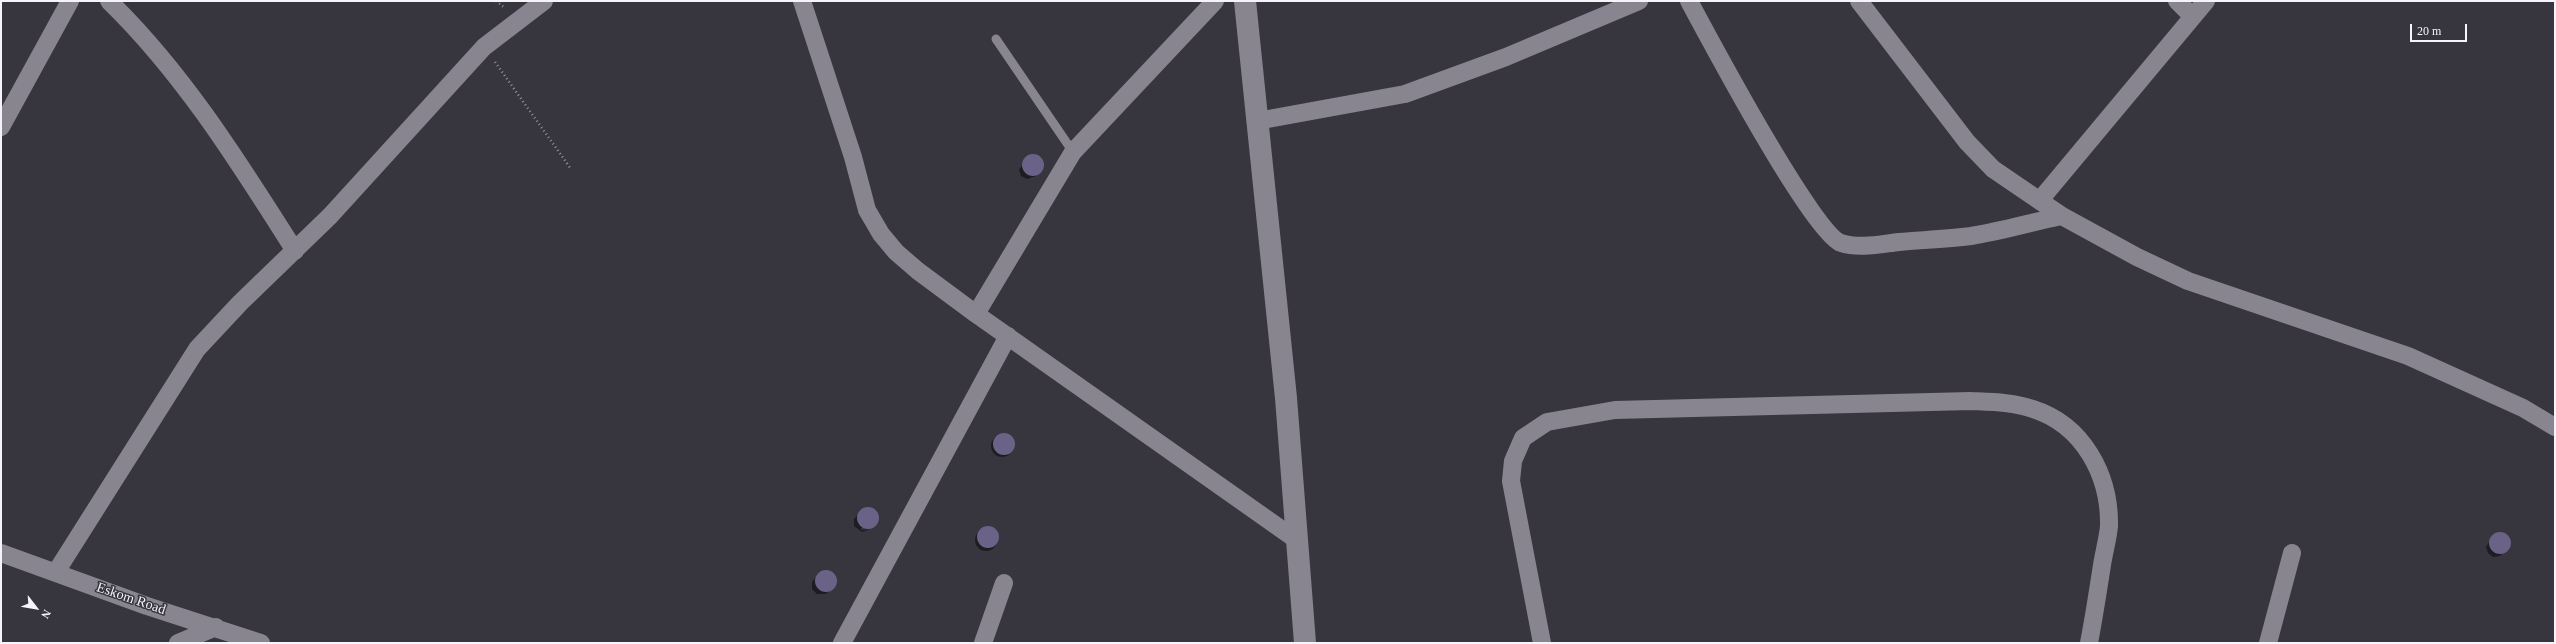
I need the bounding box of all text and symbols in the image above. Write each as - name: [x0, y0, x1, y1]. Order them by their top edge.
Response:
- scale bar: [2412, 16, 2469, 42]
- text: 20 m: [2417, 24, 2441, 38]
- street label: Eskom Road: [94, 579, 168, 619]
- north arrow: [16, 588, 56, 628]
- text: N: [39, 608, 53, 621]

